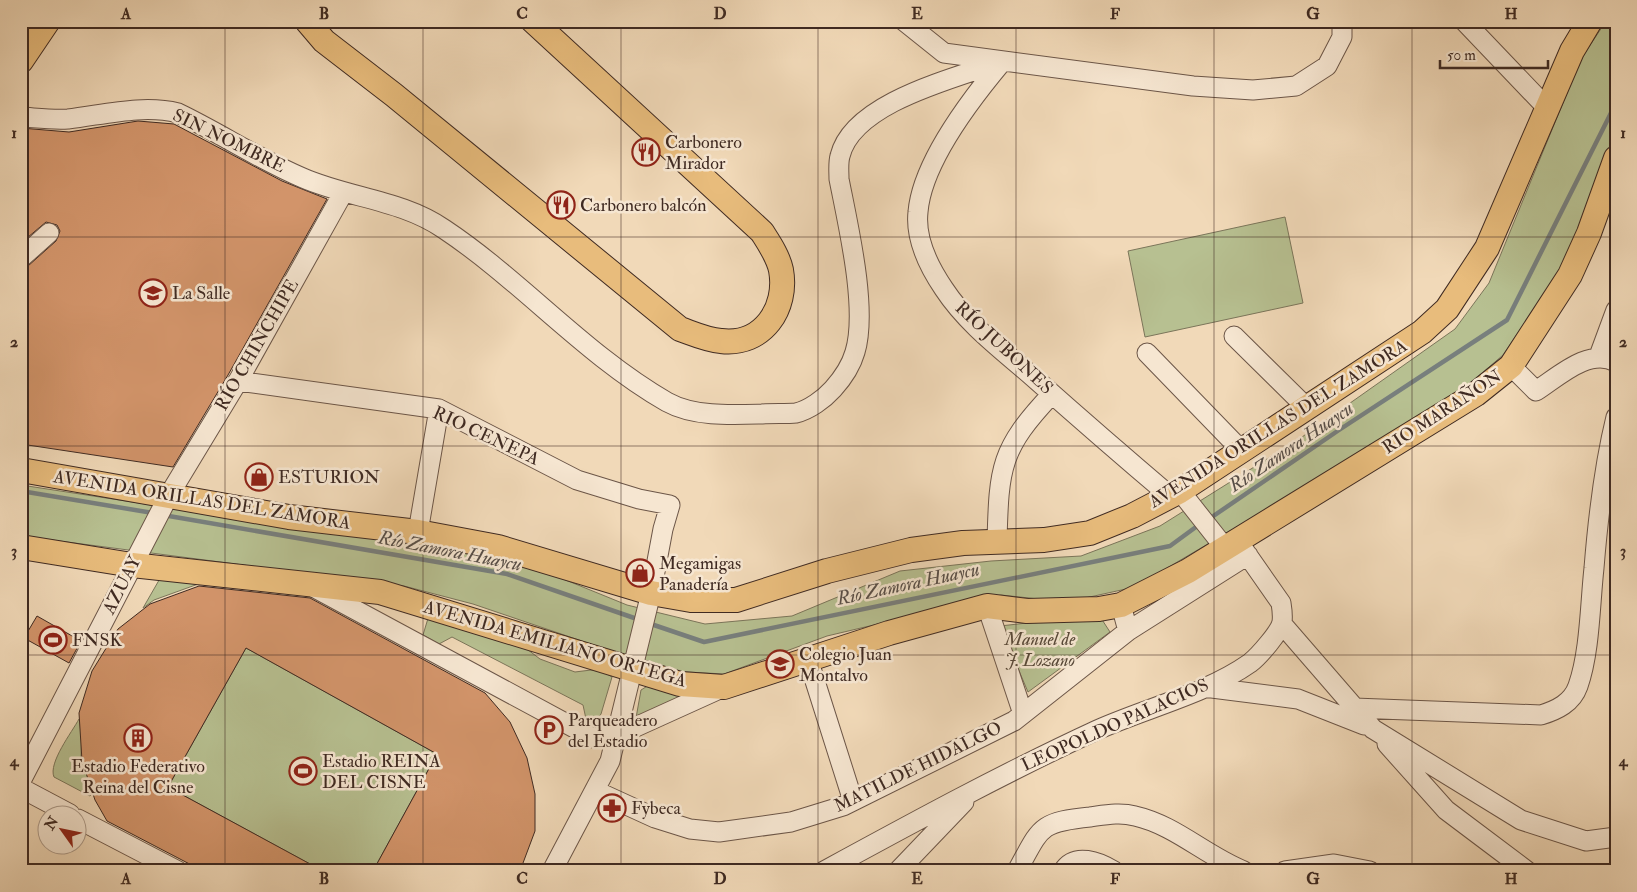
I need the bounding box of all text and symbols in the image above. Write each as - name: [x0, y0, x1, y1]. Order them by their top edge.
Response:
- text: A: [120, 4, 132, 24]
- text: B: [319, 4, 329, 24]
- text: C: [516, 4, 528, 24]
- text: D: [713, 4, 727, 24]
- text: E: [911, 4, 923, 24]
- text: F: [1110, 4, 1120, 24]
- text: G: [1306, 4, 1320, 24]
- text: H: [1504, 4, 1518, 24]
- scale bar: [1440, 38, 1547, 70]
- text: 50 m: [1447, 46, 1476, 65]
- street label: SIN NOMBRE: [169, 104, 289, 178]
- text: 1: [11, 123, 17, 143]
- text: 1: [1620, 123, 1626, 143]
- place label: Carbonero Mirador: [665, 131, 742, 175]
- restaurant icon: Carbonero Mirador: [631, 137, 661, 167]
- restaurant icon: Carbonero balcón: [546, 190, 576, 220]
- place label: Carbonero balcón: [580, 194, 707, 217]
- street label: RÍO CHINCHIPE: [210, 275, 304, 415]
- school or university icon: La Salle: [138, 278, 168, 308]
- place label: La Salle: [172, 282, 231, 305]
- street label: RÍO JUBONES: [950, 297, 1058, 399]
- text: 2: [10, 332, 18, 352]
- text: 2: [1619, 332, 1627, 352]
- street label: AVENIDA ORILLAS DEL ZAMORA: [1144, 334, 1412, 514]
- street label: RIO MARAÑON: [1378, 365, 1506, 459]
- water label: Río Zamora Huaycu: [1223, 396, 1358, 498]
- street label: RIO CENEPA: [429, 401, 544, 471]
- shop icon: ESTURION: [244, 462, 274, 492]
- street label: AVENIDA ORILLAS DEL ZAMORA: [51, 465, 353, 535]
- place label: ESTURION: [278, 466, 380, 489]
- water label: Río Zamora Huaycu: [375, 525, 524, 577]
- text: 3: [11, 541, 17, 561]
- text: 3: [1620, 541, 1626, 561]
- street label: AZUAY: [97, 551, 147, 619]
- place label: Megamigas Panadería: [659, 552, 741, 596]
- water label: Río Zamora Huaycu: [833, 557, 982, 611]
- shop icon: Megamigas Panadería: [625, 558, 655, 588]
- street label: AVENIDA EMILIANO ORTEGA: [420, 595, 690, 693]
- sports icon: FNSK: [38, 625, 68, 655]
- park label: Manuel de J. Lozano: [1004, 628, 1076, 672]
- place label: FNSK: [72, 629, 122, 652]
- place label: Colegio Juan Montalvo: [799, 643, 892, 687]
- school or university icon: Colegio Juan Montalvo: [765, 649, 795, 679]
- street label: LEOPOLDO PALACIOS: [1018, 673, 1212, 777]
- place label: Parqueadero del Estadio: [568, 709, 658, 753]
- parking icon: Parqueadero del Estadio: [534, 715, 564, 745]
- street label: MATILDE HIDALGO: [830, 716, 1006, 818]
- building icon: Estadio Federativo Reina del Cisne: [123, 723, 153, 753]
- place label: Estadio REINA DEL CISNE: [322, 750, 441, 794]
- text: 4: [9, 751, 20, 771]
- text: 4: [1618, 751, 1629, 771]
- place label: Estadio Federativo Reina del Cisne: [71, 755, 205, 799]
- sports icon: Estadio REINA DEL CISNE: [288, 756, 318, 786]
- pharmacy icon: Fybeca: [597, 793, 627, 823]
- place label: Fybeca: [631, 797, 681, 820]
- north arrow: [38, 804, 88, 854]
- text: N: [40, 813, 62, 834]
- text: A: [120, 869, 132, 889]
- text: B: [319, 869, 329, 889]
- text: C: [516, 869, 528, 889]
- text: D: [713, 869, 727, 889]
- text: E: [911, 869, 923, 889]
- text: F: [1110, 869, 1120, 889]
- text: G: [1306, 869, 1320, 889]
- text: H: [1504, 869, 1518, 889]

